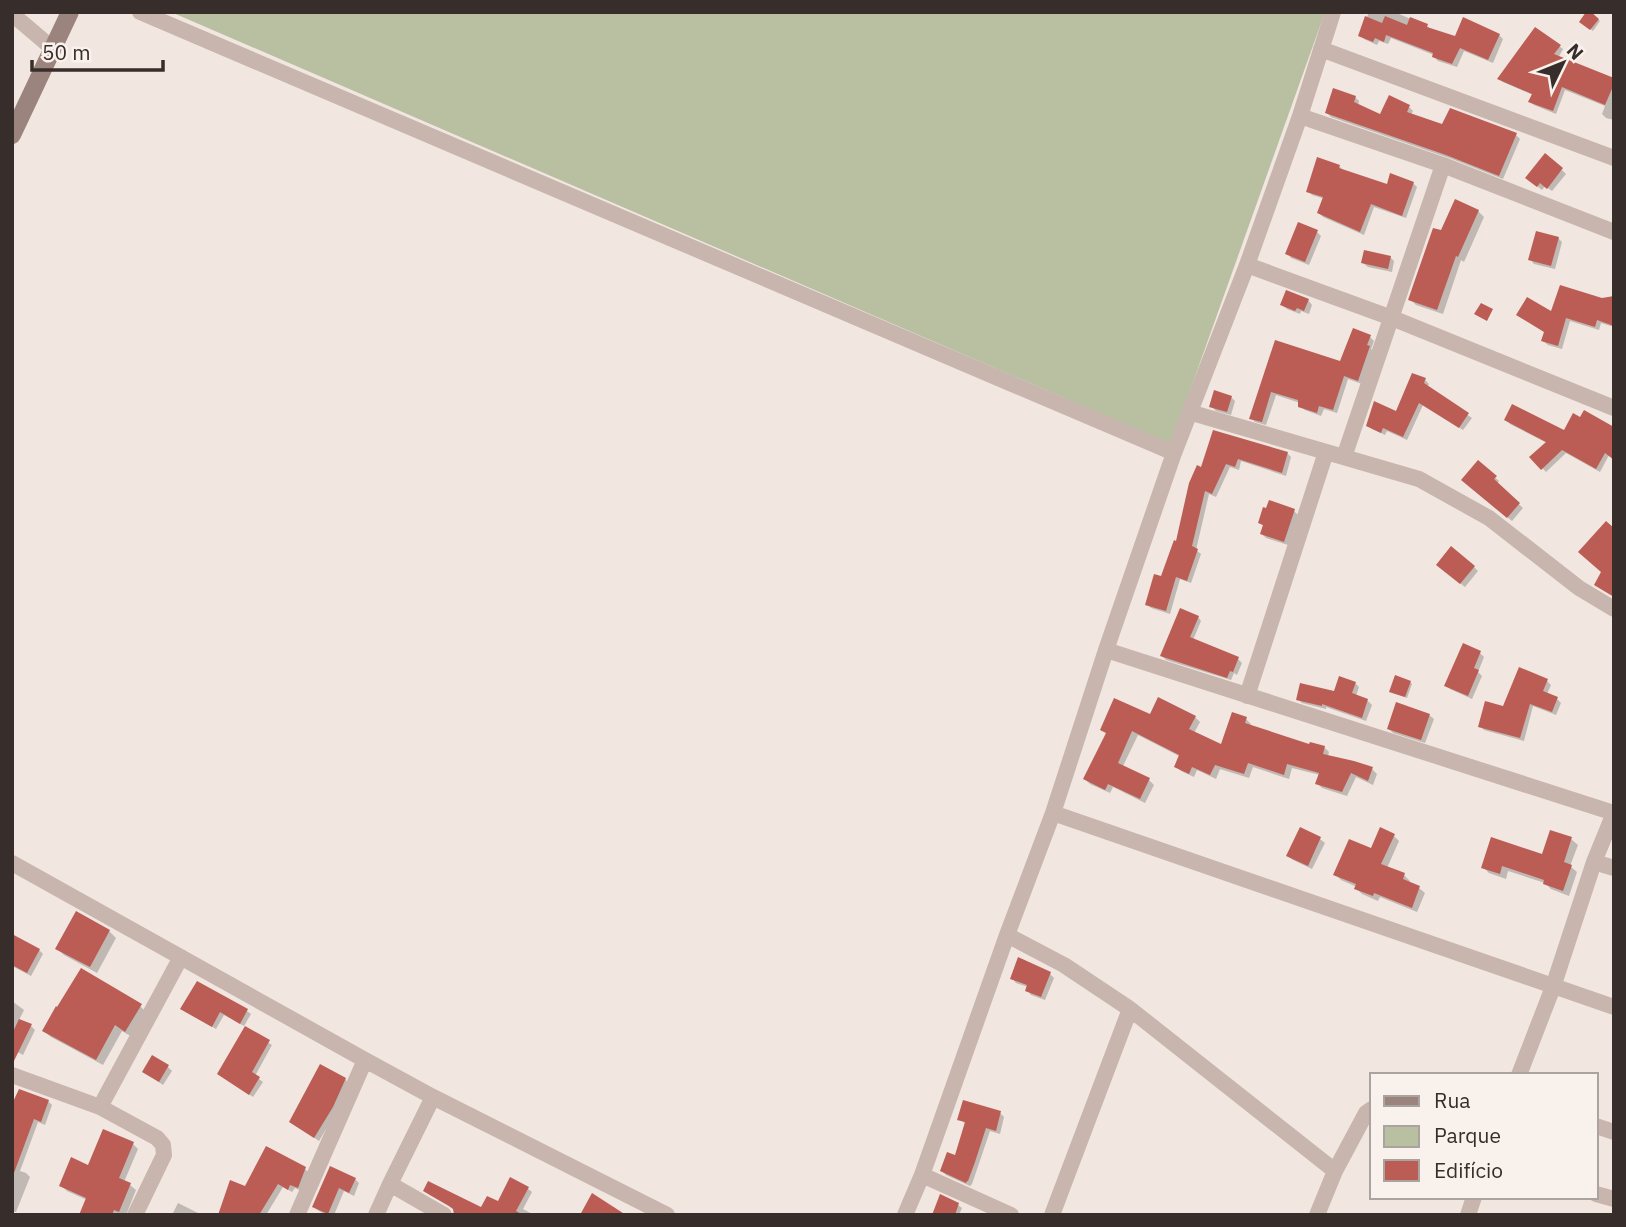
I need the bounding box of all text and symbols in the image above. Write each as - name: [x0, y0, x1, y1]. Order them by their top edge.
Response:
- scale bar: [32, 28, 163, 72]
- north arrow: [1528, 28, 1598, 98]
- text: 50 m: [42, 38, 91, 66]
- text: N: [1562, 38, 1589, 65]
- legend: [1370, 1073, 1598, 1199]
- text: Rua: [1434, 1086, 1471, 1114]
- text: Parque: [1434, 1121, 1501, 1149]
- text: Edifício: [1434, 1156, 1503, 1184]

